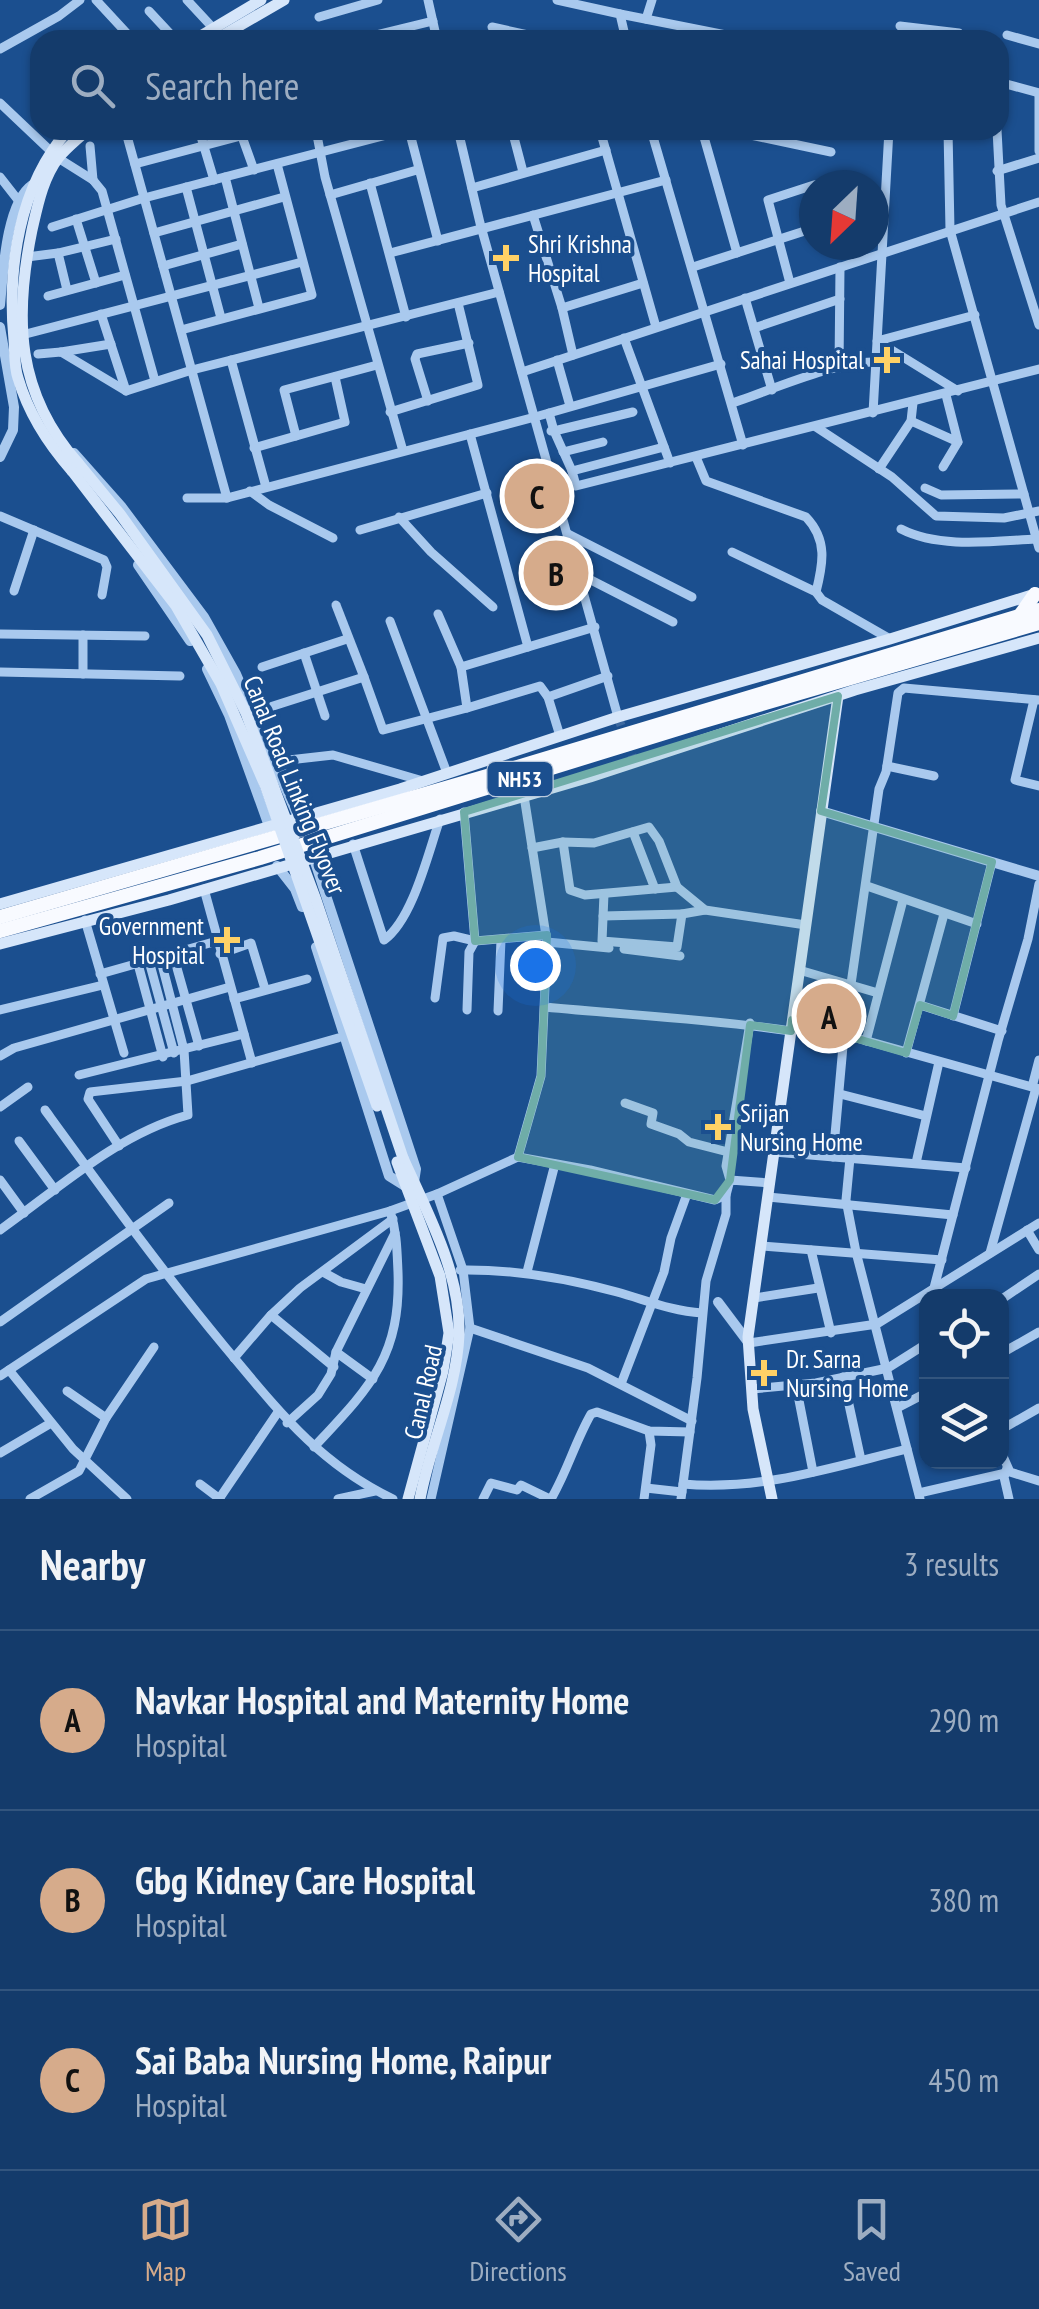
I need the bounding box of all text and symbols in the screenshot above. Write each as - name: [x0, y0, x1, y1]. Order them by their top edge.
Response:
- search box: [30, 30, 1009, 140]
- icon: search: [65, 58, 120, 113]
- text: Search here: [145, 61, 299, 110]
- north arrow: [799, 170, 889, 260]
- place label: Shri Krishna Hospital: [528, 228, 632, 289]
- marker: Shri Krishna Hospital: [493, 245, 519, 271]
- place label: Sahai Hospital: [740, 344, 864, 376]
- marker: Sahai Hospital: [874, 347, 900, 373]
- pin: C: [504, 458, 570, 534]
- pin: B: [524, 536, 588, 610]
- street label: Canal Road Linking Flyover: [236, 671, 354, 899]
- road number: NH53: [488, 762, 552, 796]
- place label: Government Hospital: [99, 910, 204, 971]
- marker: Government Hospital: [214, 927, 240, 953]
- your location: [510, 940, 561, 991]
- pin: A: [796, 978, 862, 1054]
- place label: Srijan Nursing Home: [740, 1097, 863, 1158]
- marker: Srijan Nursing Home: [705, 1114, 731, 1140]
- map controls: [919, 1289, 1009, 1469]
- button: locate: [919, 1289, 1009, 1379]
- street label: Canal Road: [397, 1342, 449, 1442]
- place label: Dr. Sarna Nursing Home: [786, 1343, 909, 1404]
- marker: Dr. Sarna Nursing Home: [751, 1360, 777, 1386]
- button: layers: [919, 1379, 1009, 1469]
- text: Nearby: [40, 1537, 145, 1592]
- text: 3 results: [904, 1543, 999, 1585]
- text: Navkar Hospital and Maternity Home: [135, 1675, 630, 1724]
- text: A: [64, 1699, 81, 1741]
- text: 290 m: [928, 1699, 999, 1741]
- text: Hospital: [135, 1724, 227, 1766]
- text: Gbg Kidney Care Hospital: [135, 1855, 475, 1904]
- text: B: [65, 1879, 80, 1921]
- text: 380 m: [928, 1879, 999, 1921]
- text: Hospital: [135, 1904, 227, 1946]
- text: Sai Baba Nursing Home, Raipur: [135, 2035, 551, 2084]
- text: C: [65, 2059, 80, 2101]
- text: 450 m: [928, 2059, 999, 2101]
- text: Hospital: [135, 2084, 227, 2126]
- tab: Map: [138, 2192, 193, 2289]
- tab: Directions: [469, 2192, 567, 2289]
- tab: Saved: [843, 2192, 901, 2289]

